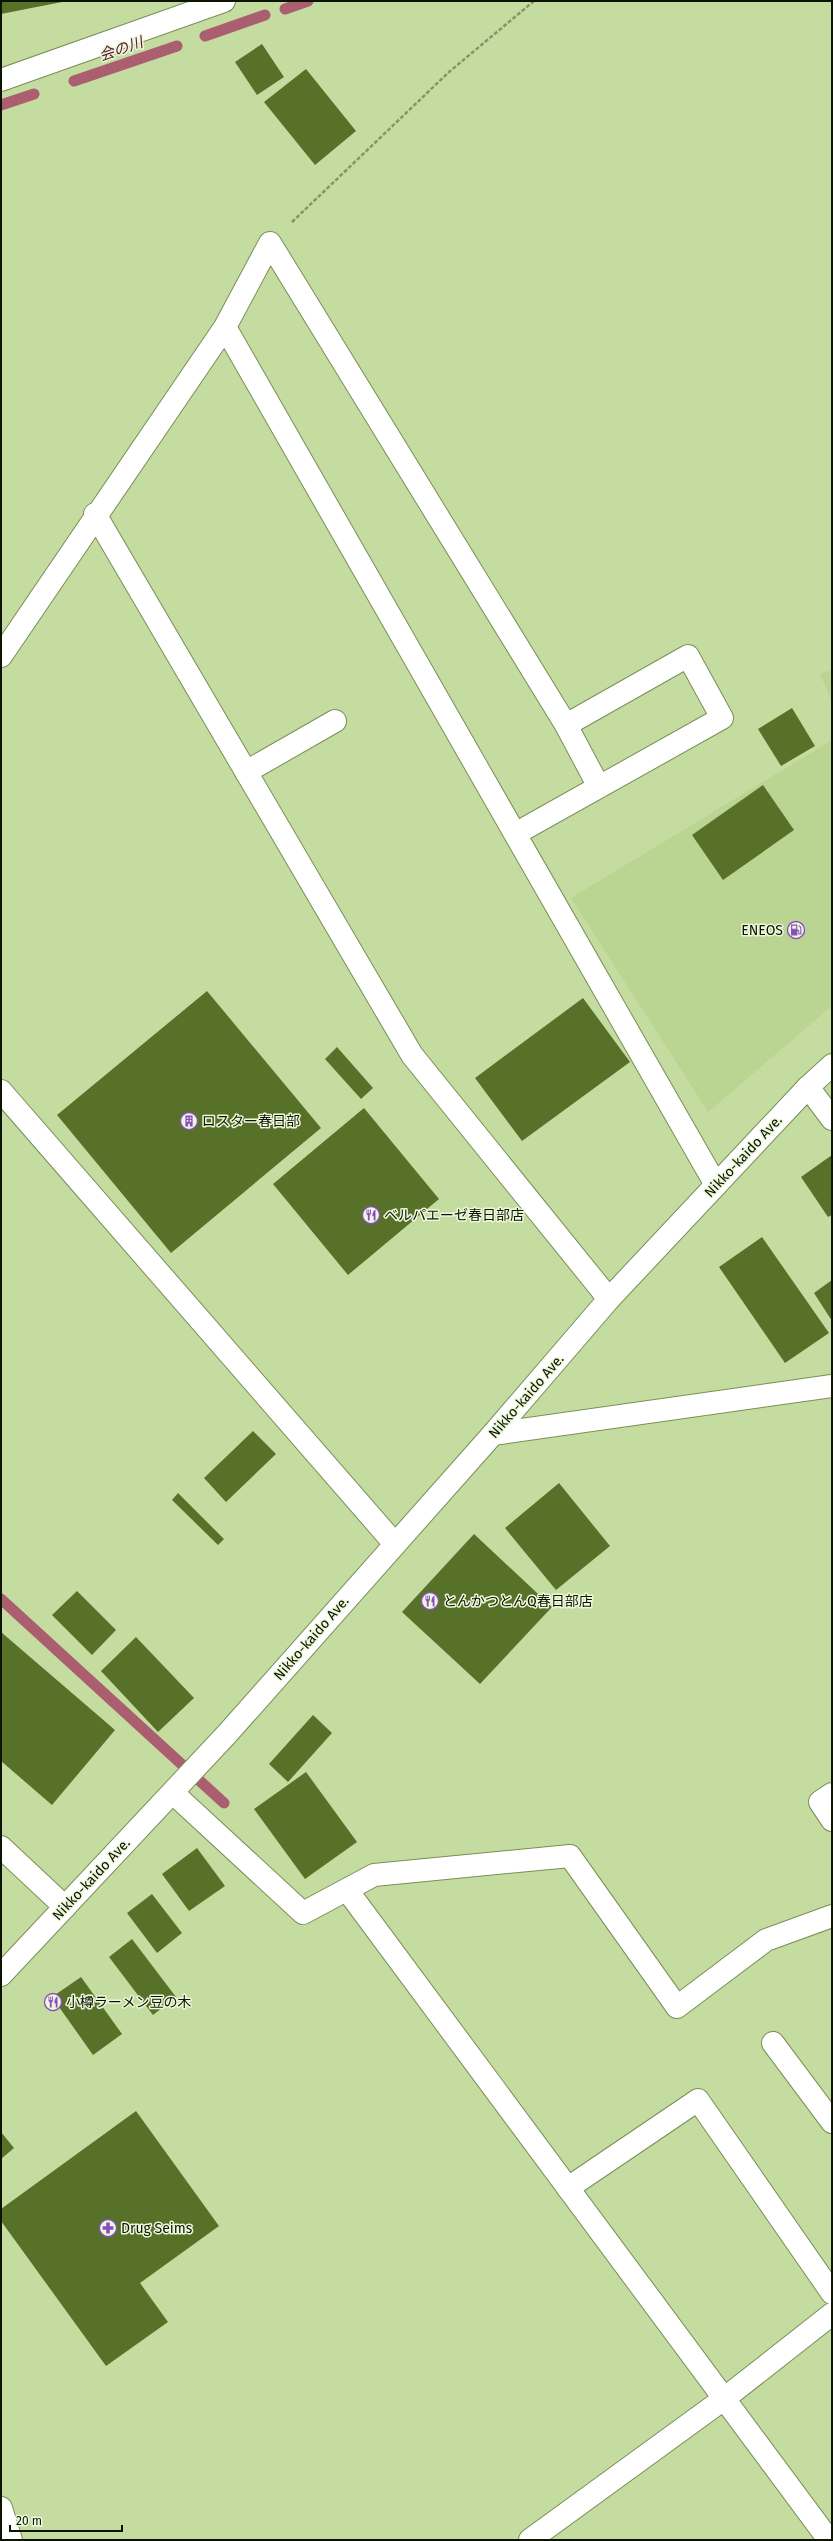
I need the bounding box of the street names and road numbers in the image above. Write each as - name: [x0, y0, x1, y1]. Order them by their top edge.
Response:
- street label: Nikko-kaido Ave.: [701, 1112, 786, 1201]
- street label: Nikko-kaido Ave.: [485, 1351, 568, 1442]
- street label: Nikko-kaido Ave.: [270, 1593, 353, 1684]
- street label: Nikko-kaido Ave.: [49, 1835, 134, 1924]

